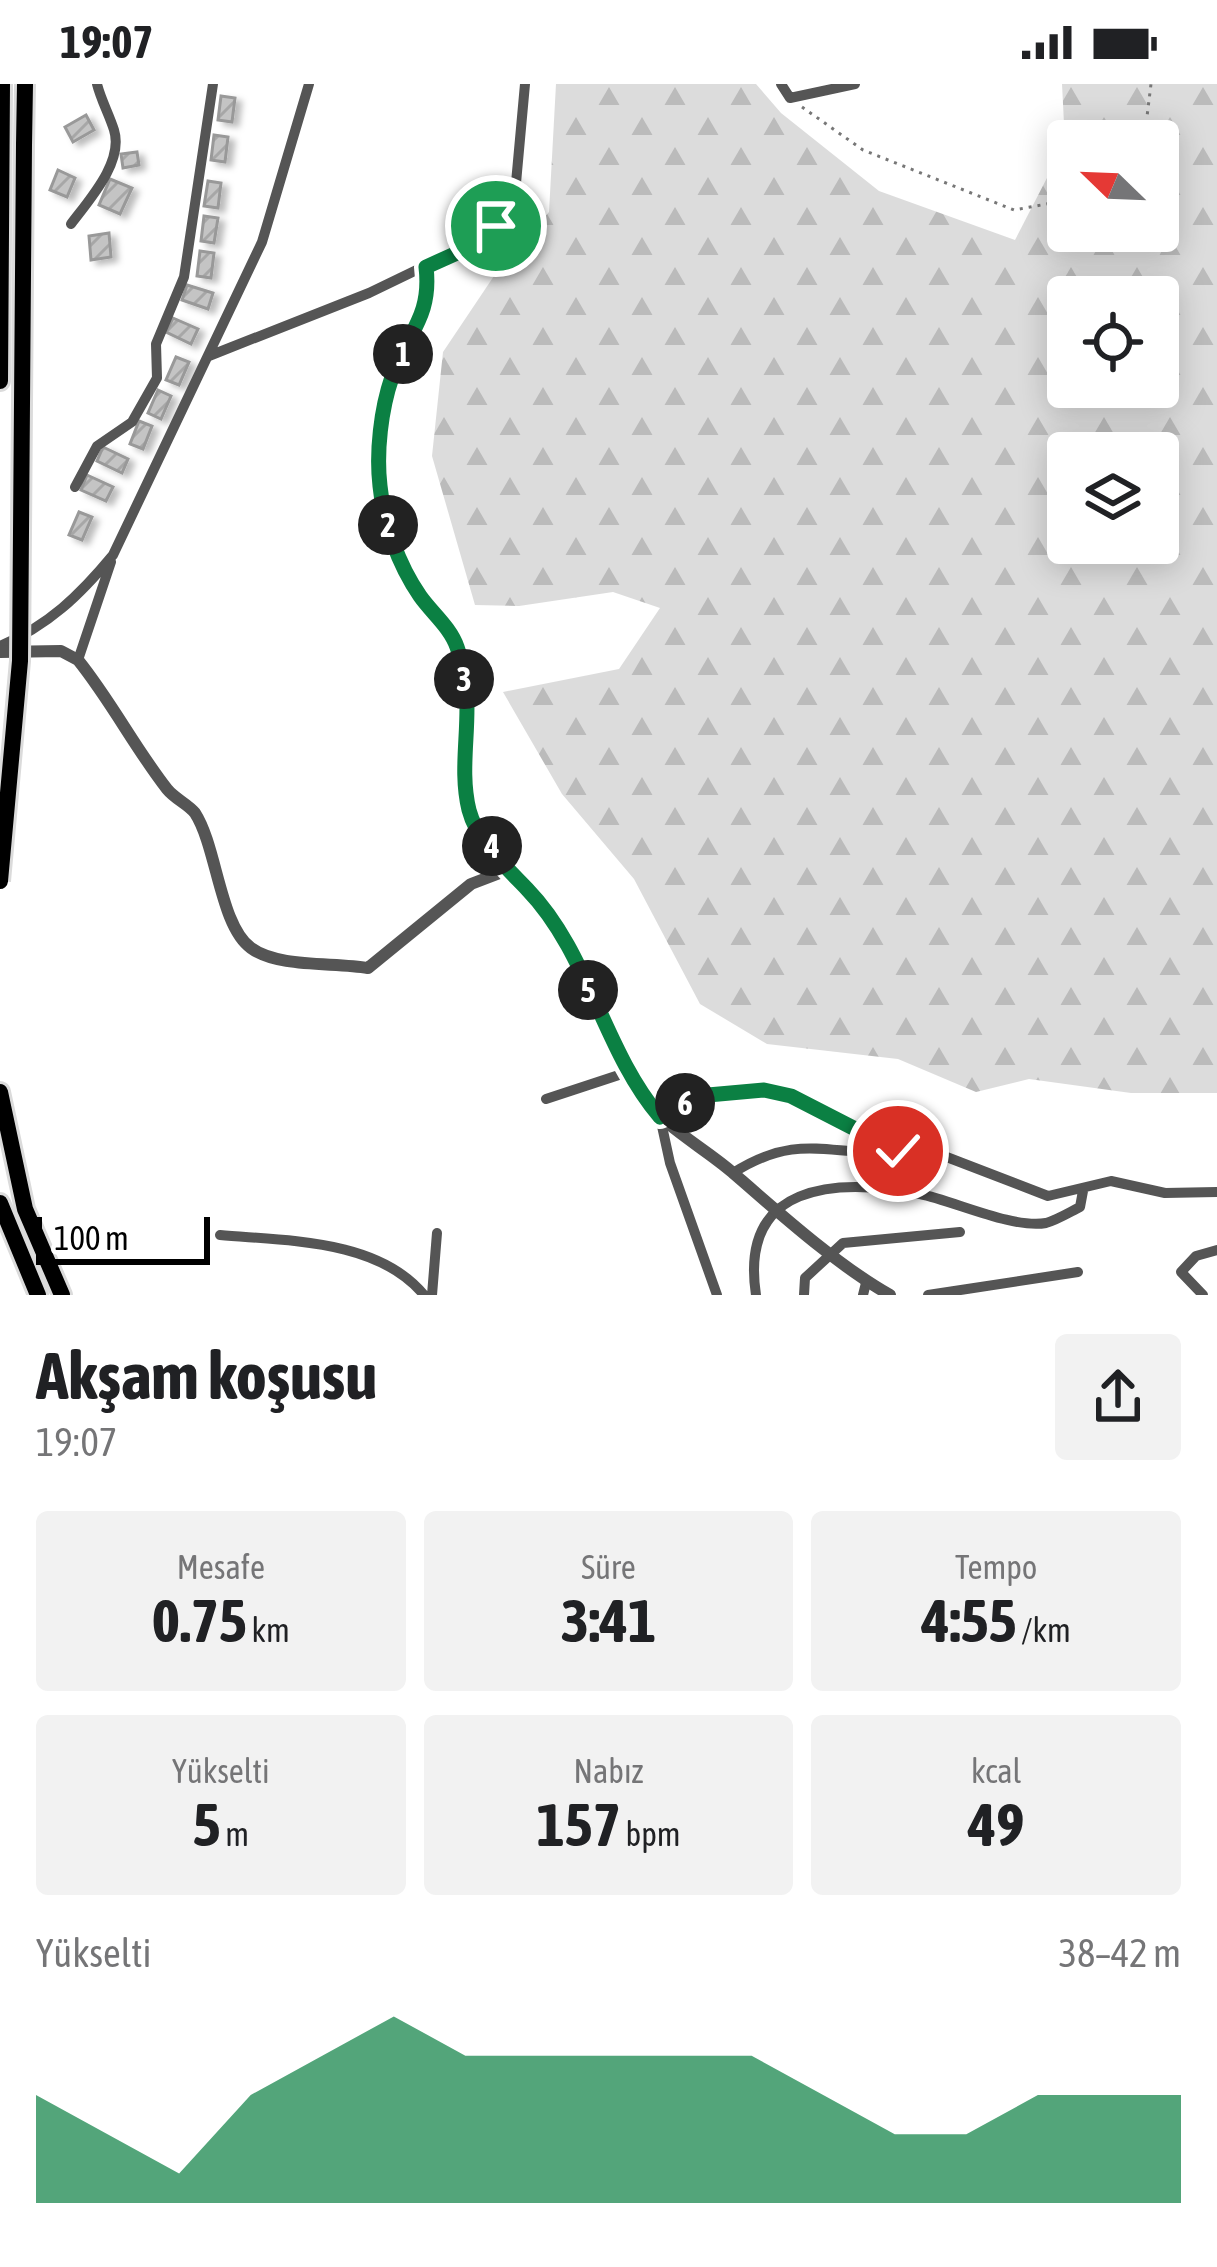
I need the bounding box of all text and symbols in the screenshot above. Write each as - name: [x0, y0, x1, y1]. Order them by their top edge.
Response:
- text: 19:07: [60, 16, 154, 68]
- north arrow: [1047, 120, 1179, 252]
- map controls: [1047, 120, 1179, 564]
- pin: [445, 175, 547, 277]
- icon: arrive: [463, 193, 529, 259]
- button: locate: [1047, 276, 1179, 408]
- pin: 1: [373, 324, 433, 384]
- text: 1: [395, 335, 411, 373]
- button: layers: [1047, 432, 1179, 564]
- pin: 2: [358, 495, 418, 555]
- text: 2: [380, 506, 396, 544]
- pin: 3: [434, 649, 494, 709]
- text: 3: [456, 660, 472, 698]
- pin: 4: [462, 816, 522, 876]
- text: 4: [484, 827, 500, 865]
- pin: 5: [558, 960, 618, 1020]
- text: 5: [580, 971, 596, 1009]
- pin: 6: [655, 1073, 715, 1133]
- text: 6: [677, 1084, 693, 1122]
- pin: [847, 1100, 949, 1202]
- icon: check: [865, 1118, 931, 1184]
- scale bar: [36, 1211, 210, 1264]
- text: 100 m: [54, 1219, 129, 1257]
- button: share: [1055, 1334, 1181, 1460]
- text: Akşam koşusu: [36, 1337, 377, 1413]
- text: 19:07: [36, 1420, 117, 1464]
- text: Mesafe: [177, 1548, 265, 1586]
- text: Süre: [581, 1548, 636, 1586]
- text: Tempo: [955, 1548, 1037, 1586]
- text: 0.75: [152, 1586, 247, 1655]
- text: 3:41: [561, 1586, 656, 1655]
- text: 4:55: [922, 1586, 1017, 1655]
- text: km: [247, 1611, 290, 1649]
- text: /km: [1017, 1611, 1071, 1649]
- text: Yükselti: [172, 1752, 270, 1790]
- text: Nabız: [574, 1752, 643, 1790]
- text: kcal: [971, 1752, 1021, 1790]
- text: 5: [193, 1790, 221, 1859]
- text: 157: [536, 1790, 621, 1859]
- text: 49: [968, 1790, 1024, 1859]
- text: m: [221, 1815, 249, 1853]
- text: bpm: [621, 1815, 681, 1853]
- text: Yükselti: [36, 1931, 151, 1975]
- text: 38–42 m: [1059, 1931, 1181, 1975]

